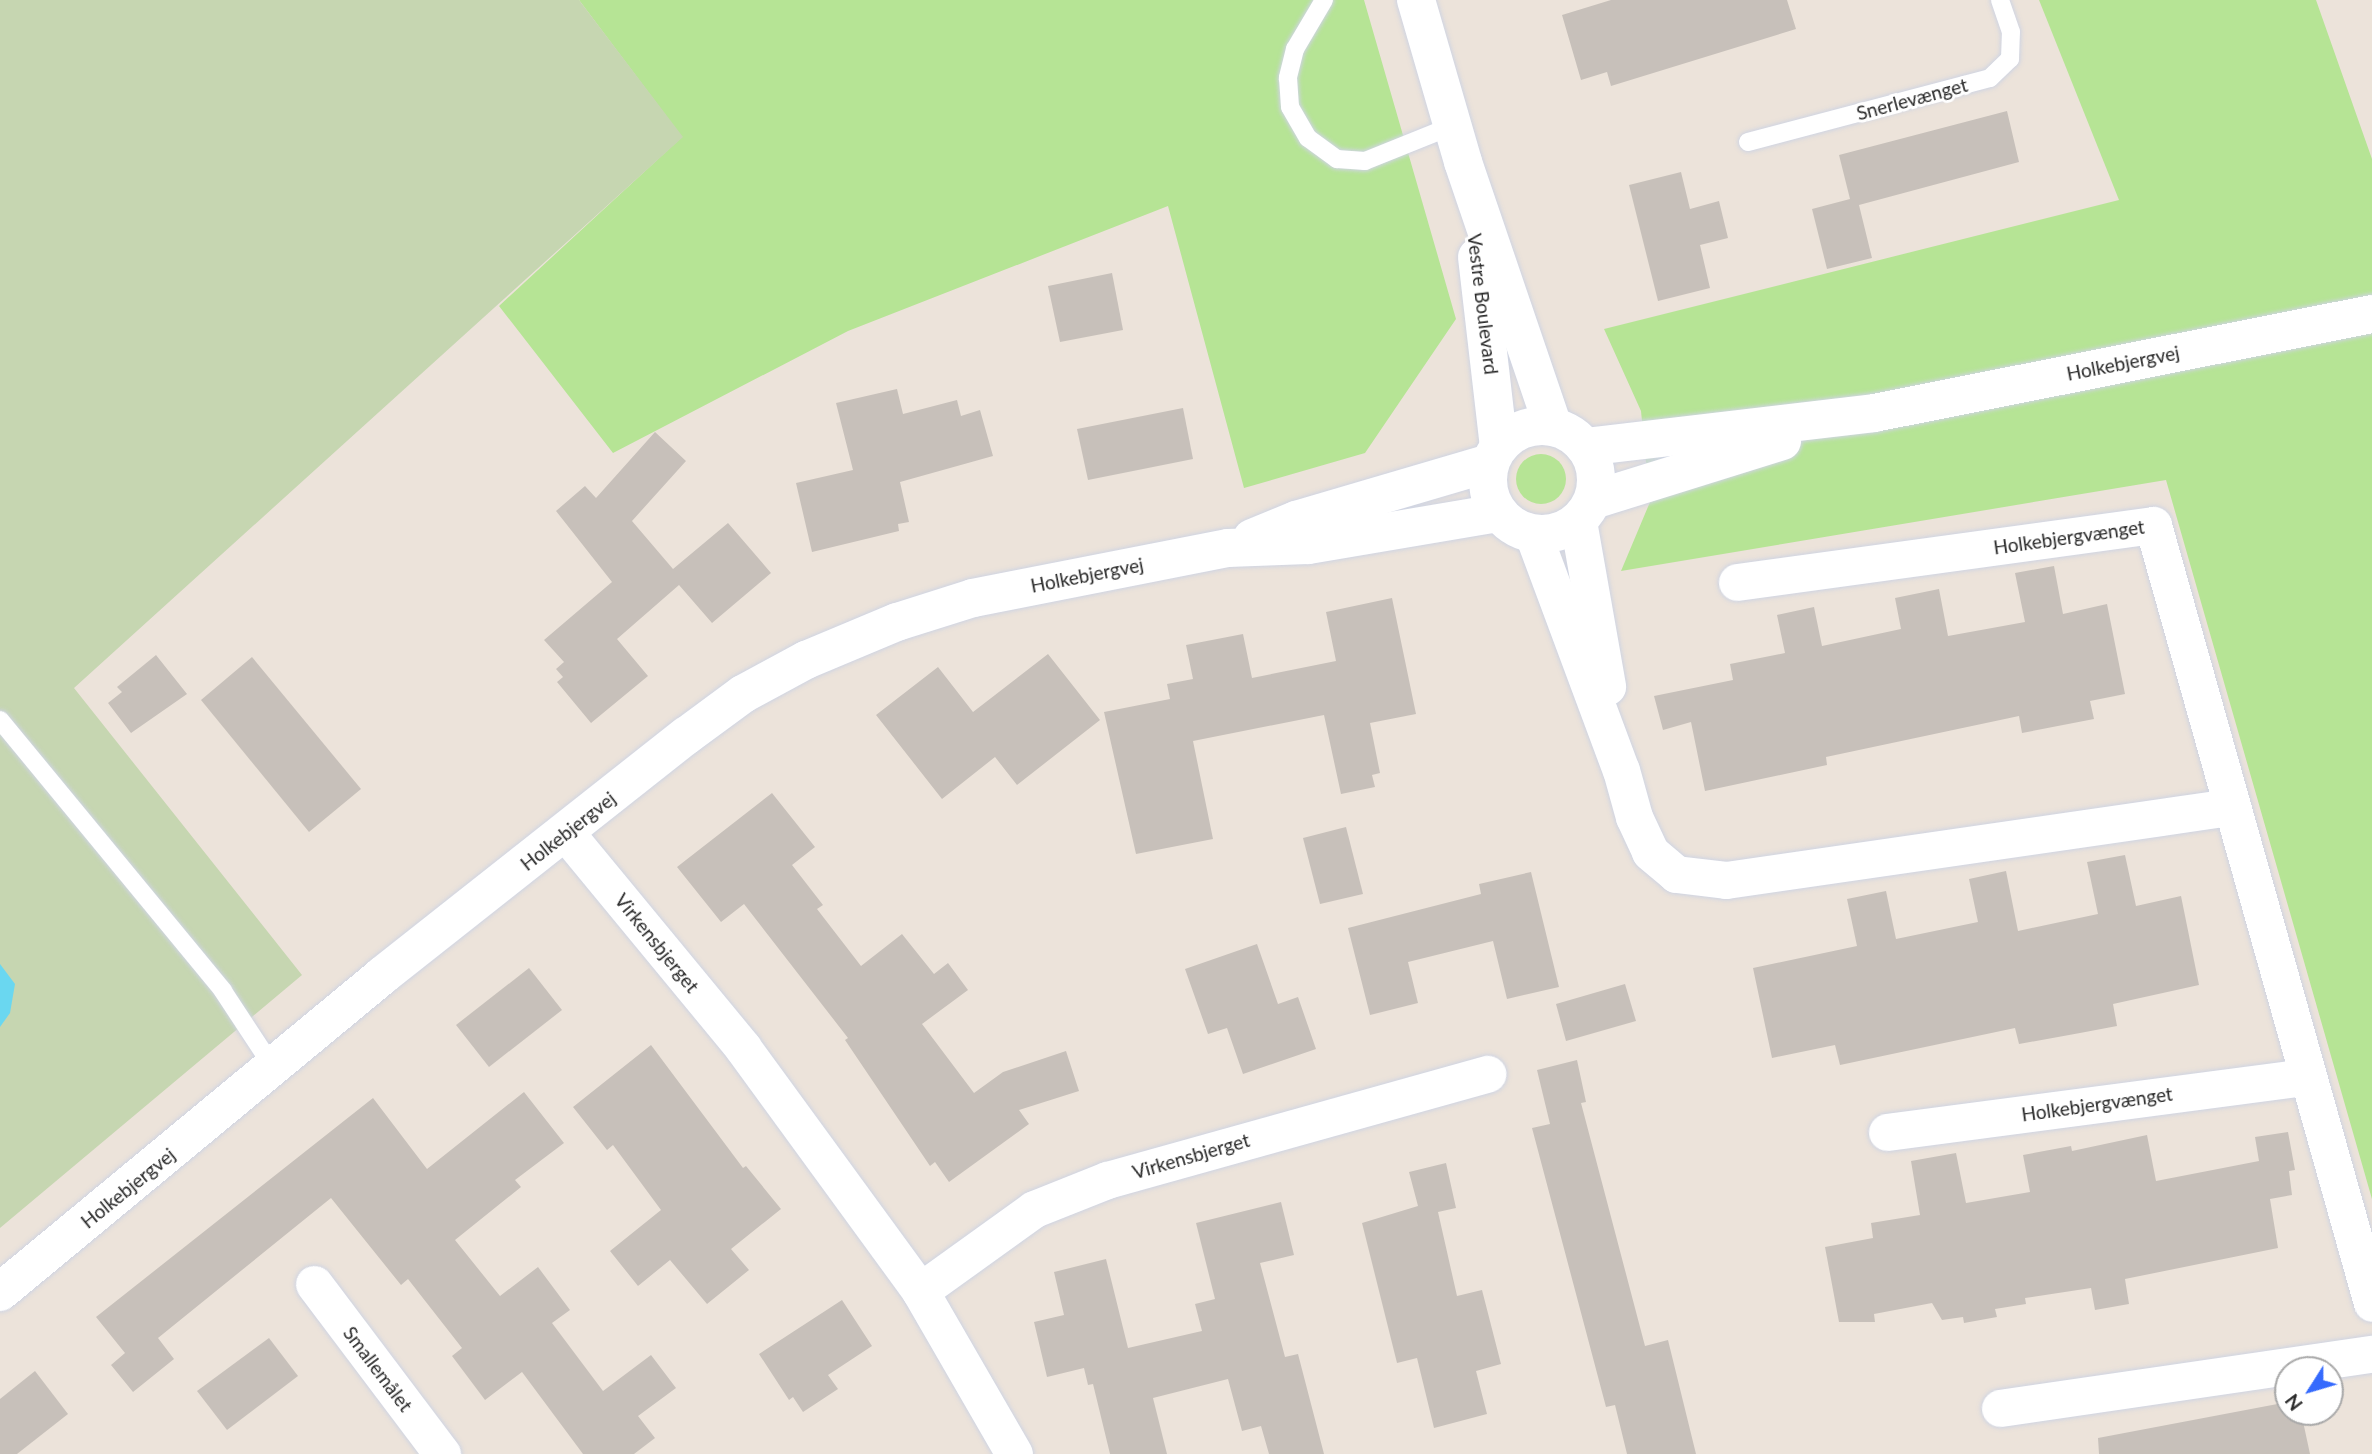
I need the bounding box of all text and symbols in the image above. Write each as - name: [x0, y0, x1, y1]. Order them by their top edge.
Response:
- street label: Snerlevænget: [1854, 73, 1970, 125]
- street label: Vestre Boulevard: [1463, 232, 1503, 376]
- street label: Holkebjergvej: [2065, 341, 2181, 385]
- street label: Holkebjergvænget: [1992, 515, 2146, 559]
- street label: Holkebjergvej: [1029, 553, 1145, 597]
- street label: Holkebjergvej: [516, 787, 620, 875]
- street label: Virkensbjerget: [610, 889, 704, 997]
- street label: Holkebjergvænget: [2020, 1082, 2174, 1126]
- street label: Virkensbjerget: [1130, 1128, 1252, 1184]
- street label: Holkebjergvej: [76, 1143, 180, 1233]
- street label: Smallemålet: [339, 1322, 417, 1416]
- north arrow: [2274, 1356, 2344, 1426]
- text: N: [2280, 1390, 2307, 1416]

